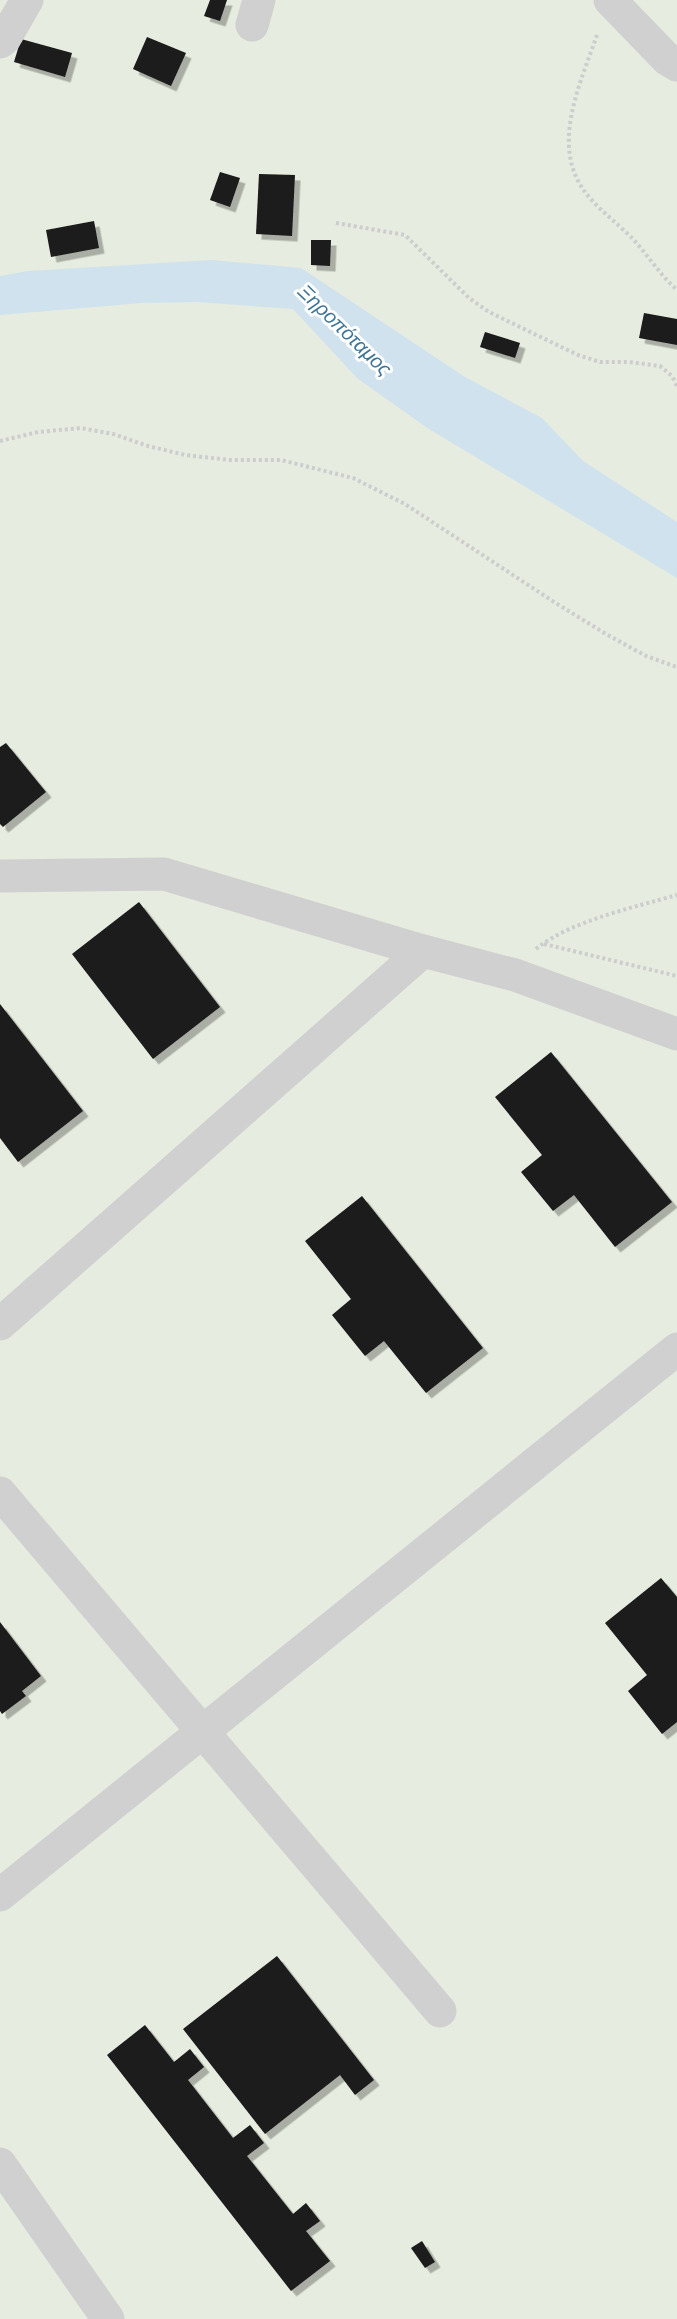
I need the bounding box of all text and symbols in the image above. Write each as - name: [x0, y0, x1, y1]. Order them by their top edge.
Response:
- water label: Ξηροπόταμος: [292, 279, 397, 381]

